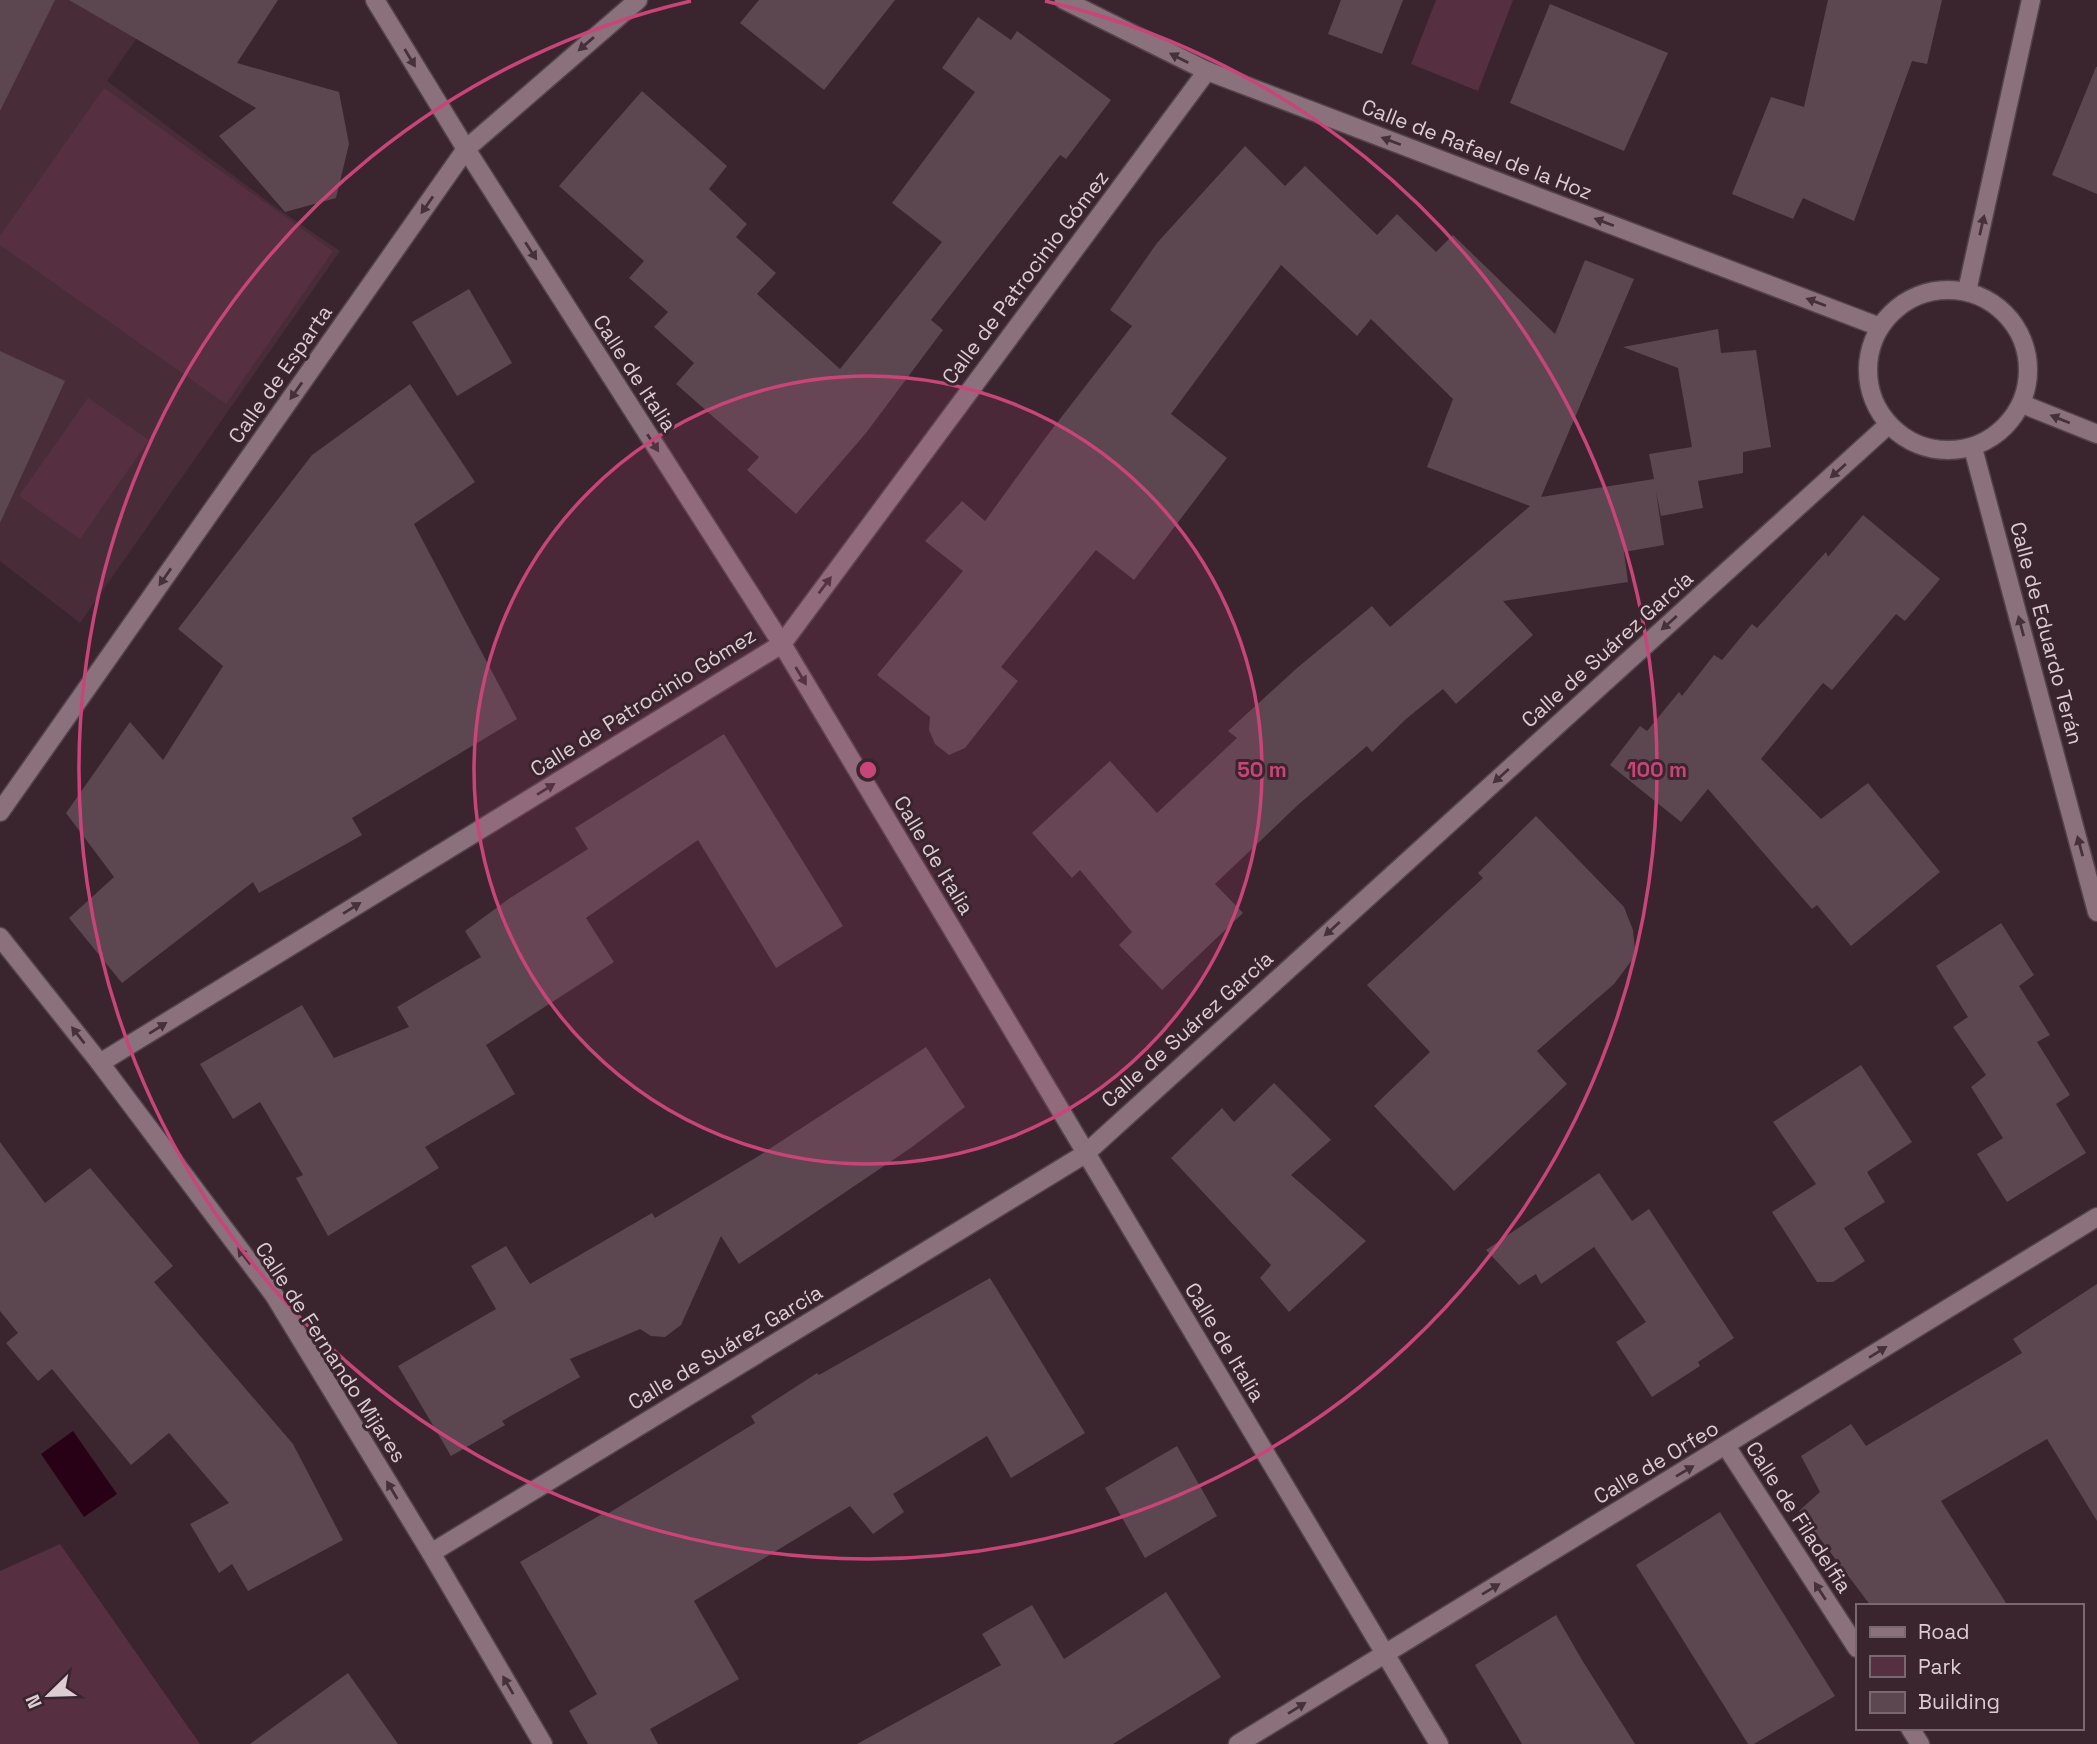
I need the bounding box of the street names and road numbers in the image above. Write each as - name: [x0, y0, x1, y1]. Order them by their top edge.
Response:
- street label: Calle de Rafael de la Hoz: [1358, 93, 1596, 205]
- street label: Calle de Patrocinio Gómez: [936, 165, 1114, 389]
- street label: Calle de Esparta: [222, 299, 338, 449]
- street label: Calle de Italia: [587, 309, 683, 437]
- street label: Calle de Eduardo Terán: [2004, 519, 2090, 747]
- street label: Calle de Suárez García: [1515, 565, 1699, 733]
- street label: Calle de Patrocinio Gómez: [525, 621, 761, 783]
- street label: Calle de Italia: [888, 791, 980, 919]
- street label: Calle de Suárez García: [1095, 945, 1279, 1113]
- street label: Calle de Fernando Mijares: [249, 1236, 413, 1468]
- street label: Calle de Suárez García: [623, 1278, 827, 1416]
- street label: Calle de Italia: [1179, 1278, 1271, 1406]
- street label: Calle de Orfeo: [1589, 1414, 1723, 1510]
- street label: Calle de Filadelfia: [1740, 1436, 1858, 1598]

